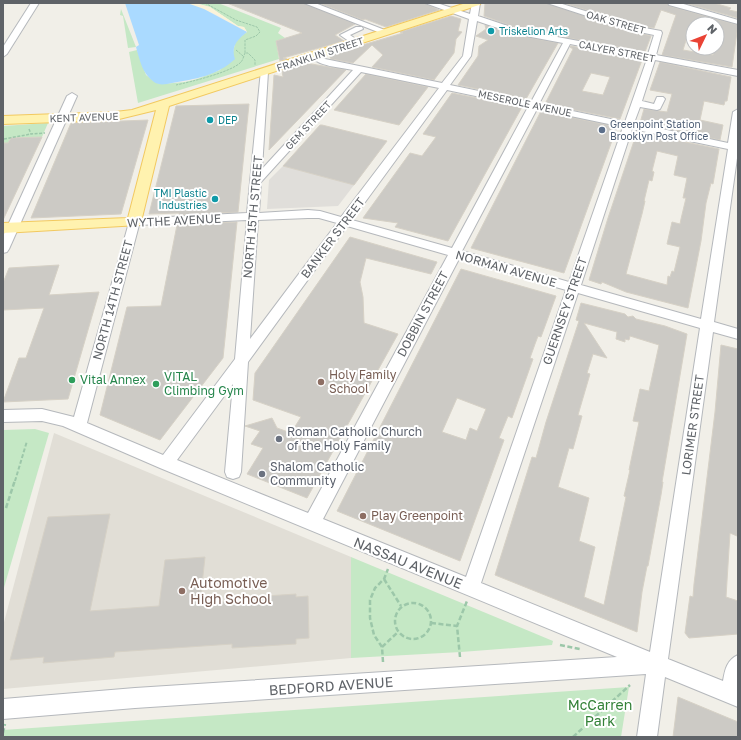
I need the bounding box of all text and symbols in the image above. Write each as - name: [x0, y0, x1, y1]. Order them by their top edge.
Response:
- street label: OAK STREET: [585, 8, 647, 36]
- north arrow: [685, 16, 725, 56]
- text: N: [705, 21, 720, 36]
- place label: Triskelion Arts: [499, 25, 568, 37]
- marker: Triskelion Arts: [486, 26, 496, 36]
- street label: FRANKLIN STREET: [275, 34, 365, 74]
- street label: CALYER STREET: [578, 38, 656, 64]
- street label: MESEROLE AVENUE: [477, 87, 573, 119]
- street label: GEM STREET: [282, 98, 334, 152]
- street label: KENT AVENUE: [49, 110, 119, 124]
- place label: DEP: [218, 114, 238, 126]
- marker: DEP: [205, 115, 215, 125]
- place label: Greenpoint Station Brooklyn Post Office: [610, 118, 709, 142]
- marker: Greenpoint Station Brooklyn Post Office: [597, 125, 607, 135]
- street label: NORTH 15TH STREET: [240, 154, 265, 279]
- place label: TMI Plastic Industries: [154, 187, 208, 211]
- marker: TMI Plastic Industries: [210, 194, 220, 204]
- street label: BANKER STREET: [297, 194, 368, 281]
- street label: WYTHE AVENUE: [127, 211, 221, 230]
- street label: NORTH 14TH STREET: [89, 238, 136, 362]
- street label: NORMAN AVENUE: [454, 247, 558, 290]
- street label: GUERNSEY STREET: [539, 254, 590, 367]
- street label: DOBBIN STREET: [394, 268, 452, 359]
- place label: Holy Family School: [329, 367, 397, 396]
- place label: VITAL Climbing Gym: [164, 369, 244, 398]
- place label: Vital Annex: [80, 372, 146, 387]
- street label: LORIMER STREET: [678, 373, 707, 476]
- marker: Vital Annex: [67, 375, 77, 385]
- marker: Holy Family School: [316, 377, 326, 387]
- marker: VITAL Climbing Gym: [151, 379, 161, 389]
- place label: Roman Catholic Church of the Holy Family: [287, 424, 422, 453]
- marker: Roman Catholic Church of the Holy Family: [274, 434, 284, 444]
- place label: Shalom Catholic Community: [270, 459, 365, 488]
- marker: Shalom Catholic Community: [257, 469, 267, 479]
- place label: Play Greenpoint: [371, 508, 463, 523]
- marker: Play Greenpoint: [358, 511, 368, 521]
- street label: NASSAU AVENUE: [351, 533, 465, 592]
- place label: Automotive High School: [190, 574, 272, 607]
- marker: Automotive High School: [177, 586, 187, 596]
- street label: BEDFORD AVENUE: [268, 673, 394, 698]
- park label: McCarren Park: [568, 696, 632, 729]

